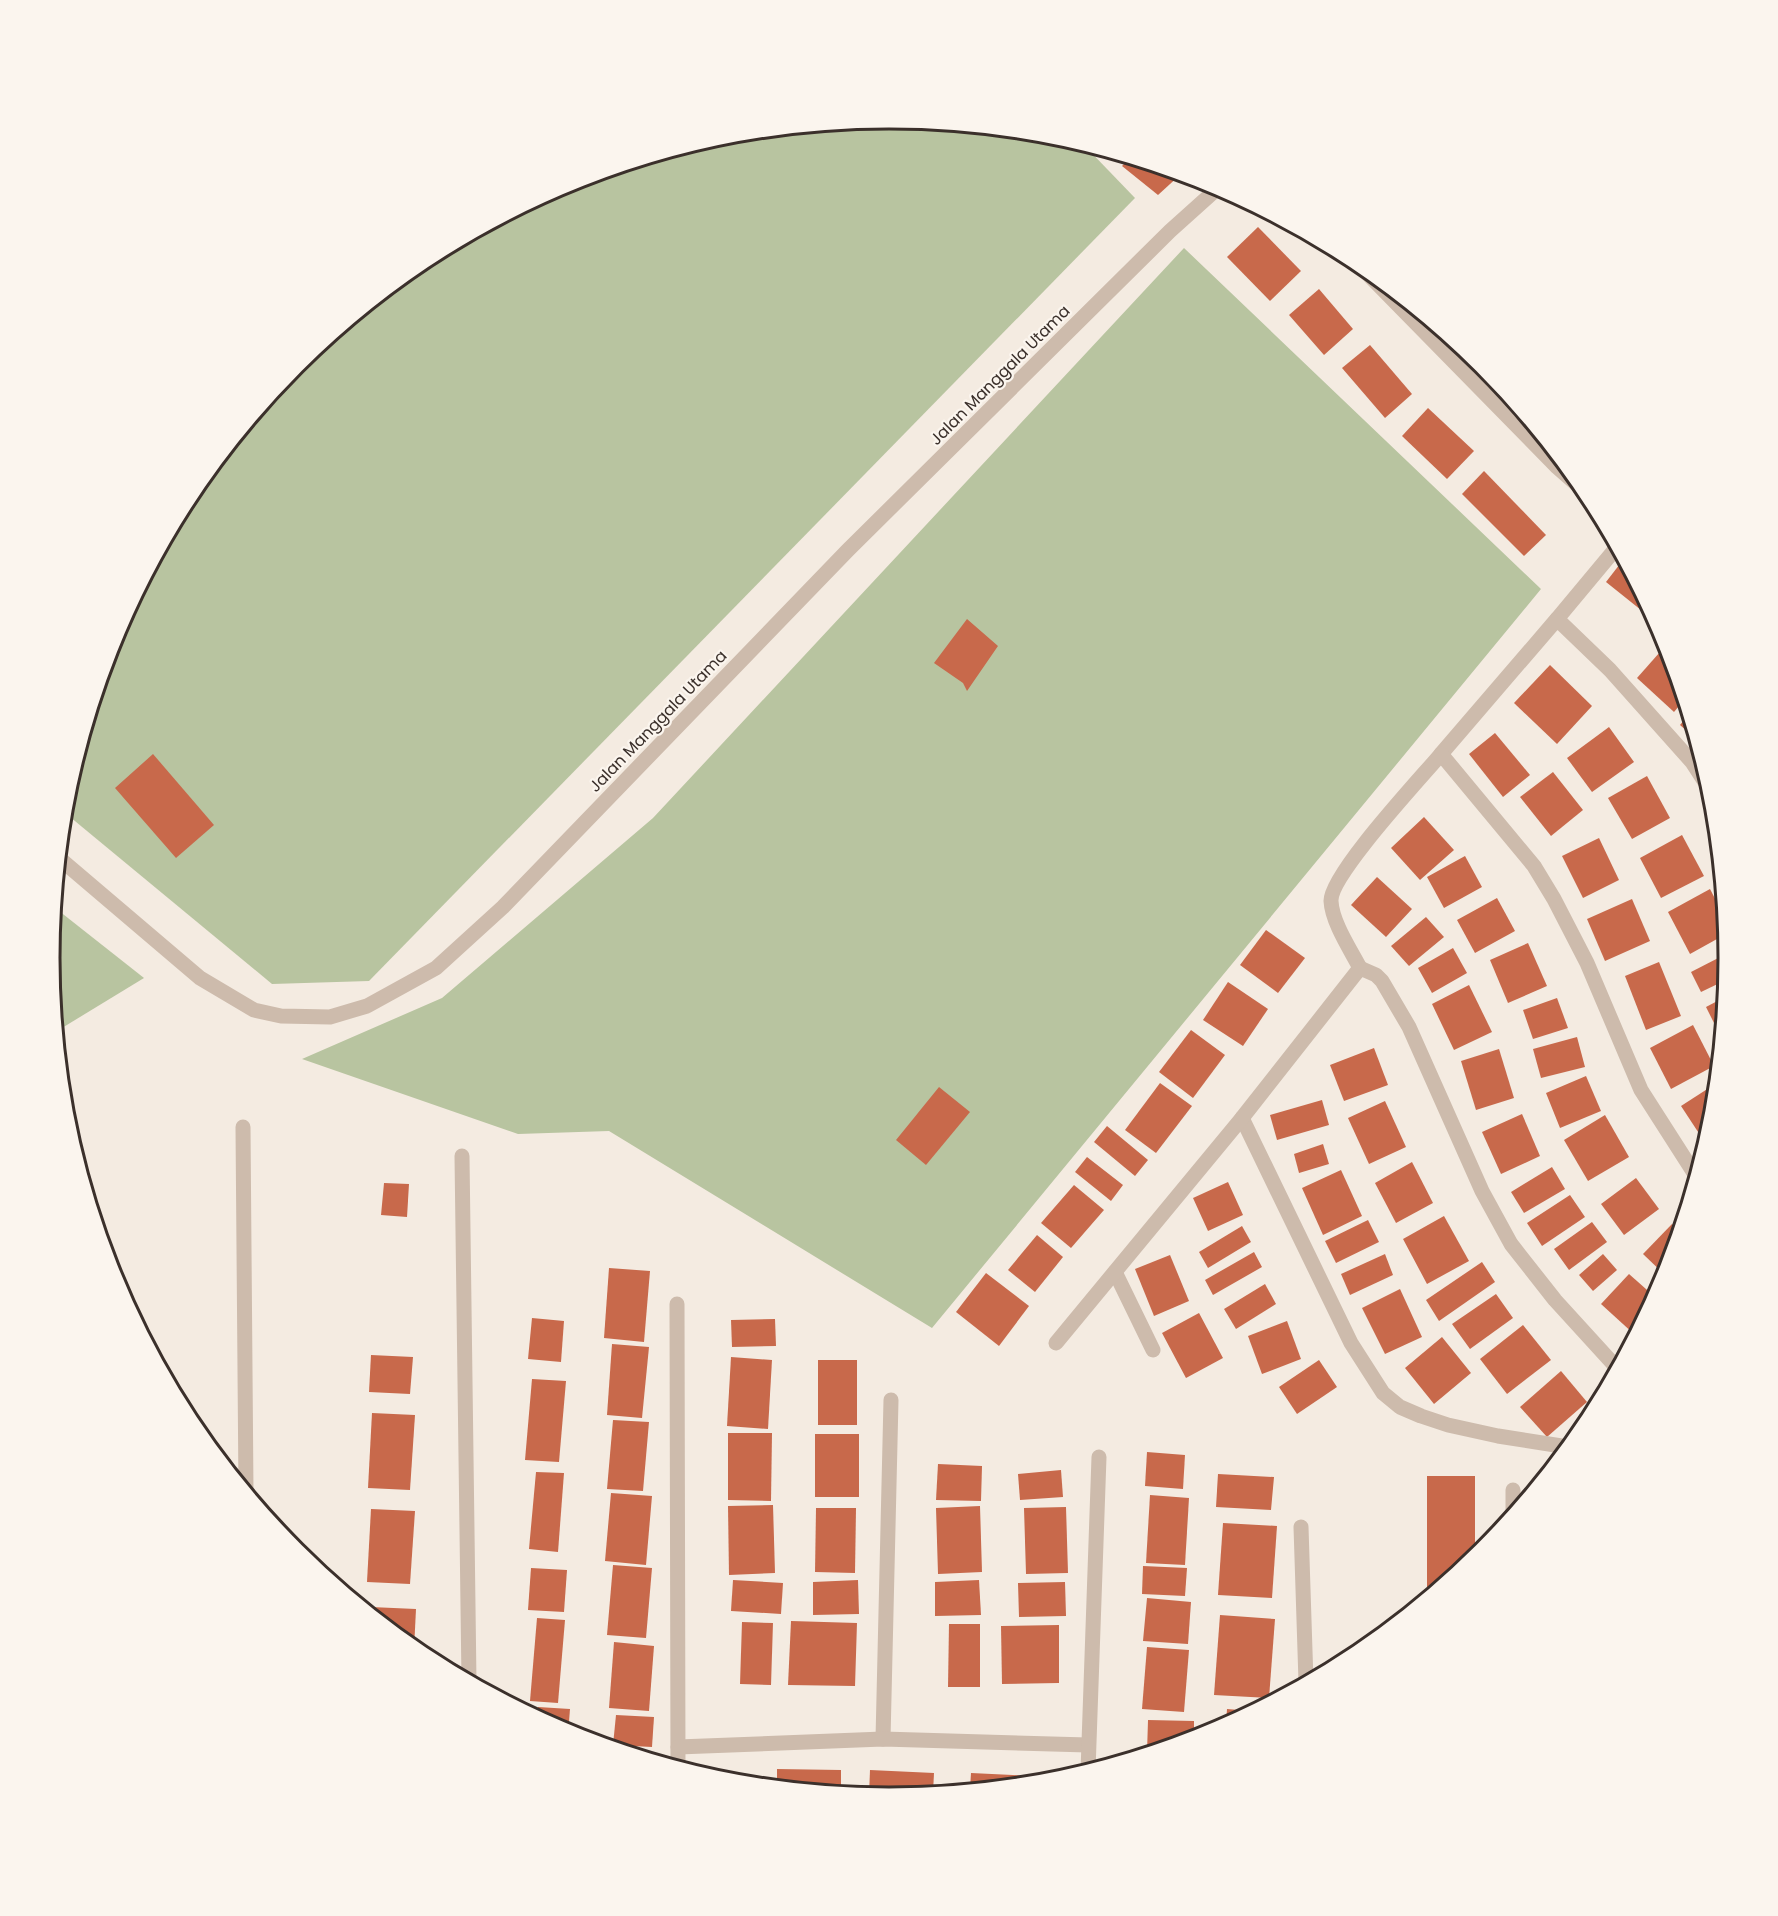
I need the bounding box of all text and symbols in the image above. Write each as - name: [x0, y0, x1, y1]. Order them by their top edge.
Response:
- street label: Jalan Manggala Utama: [925, 300, 1075, 450]
- street label: Jalan Manggala Utama: [584, 645, 732, 797]

